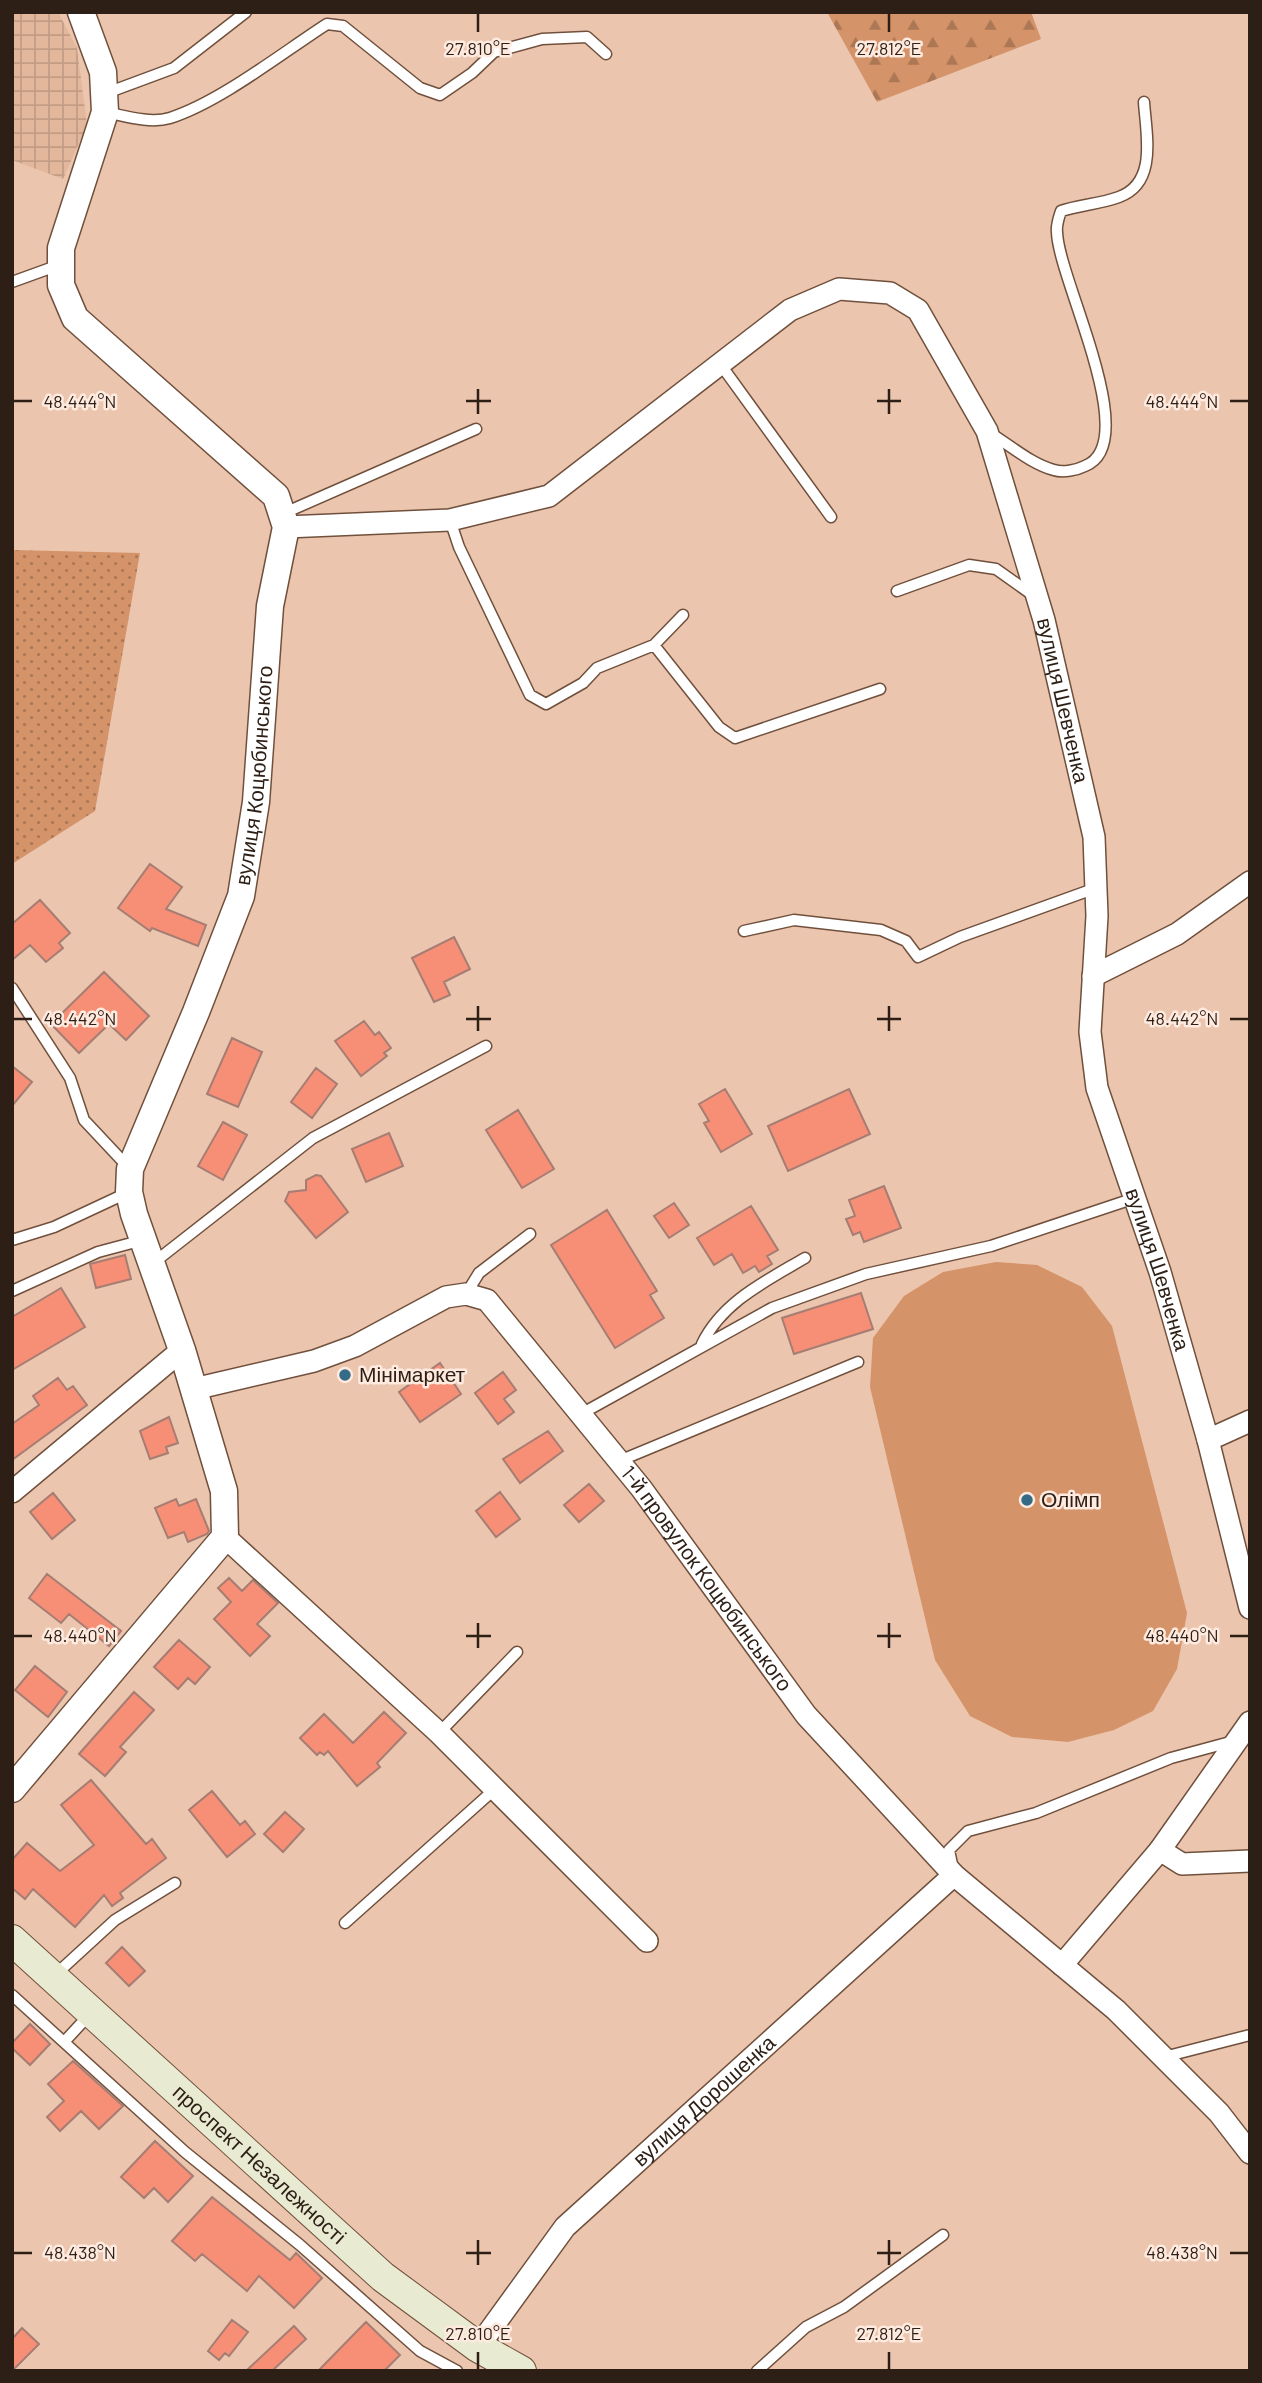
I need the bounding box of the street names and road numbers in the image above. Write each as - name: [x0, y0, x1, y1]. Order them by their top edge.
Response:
- street label: вулиця Шевченка: [1033, 615, 1095, 786]
- street label: вулиця Коцюбинського: [229, 665, 277, 887]
- street label: вулиця Шевченка: [1121, 1184, 1196, 1354]
- street label: 1-й провулок Коцюбинського: [617, 1460, 798, 1695]
- street label: вулиця Дорошенка: [627, 2029, 780, 2171]
- street label: проспект Незалежності: [168, 2079, 352, 2248]

